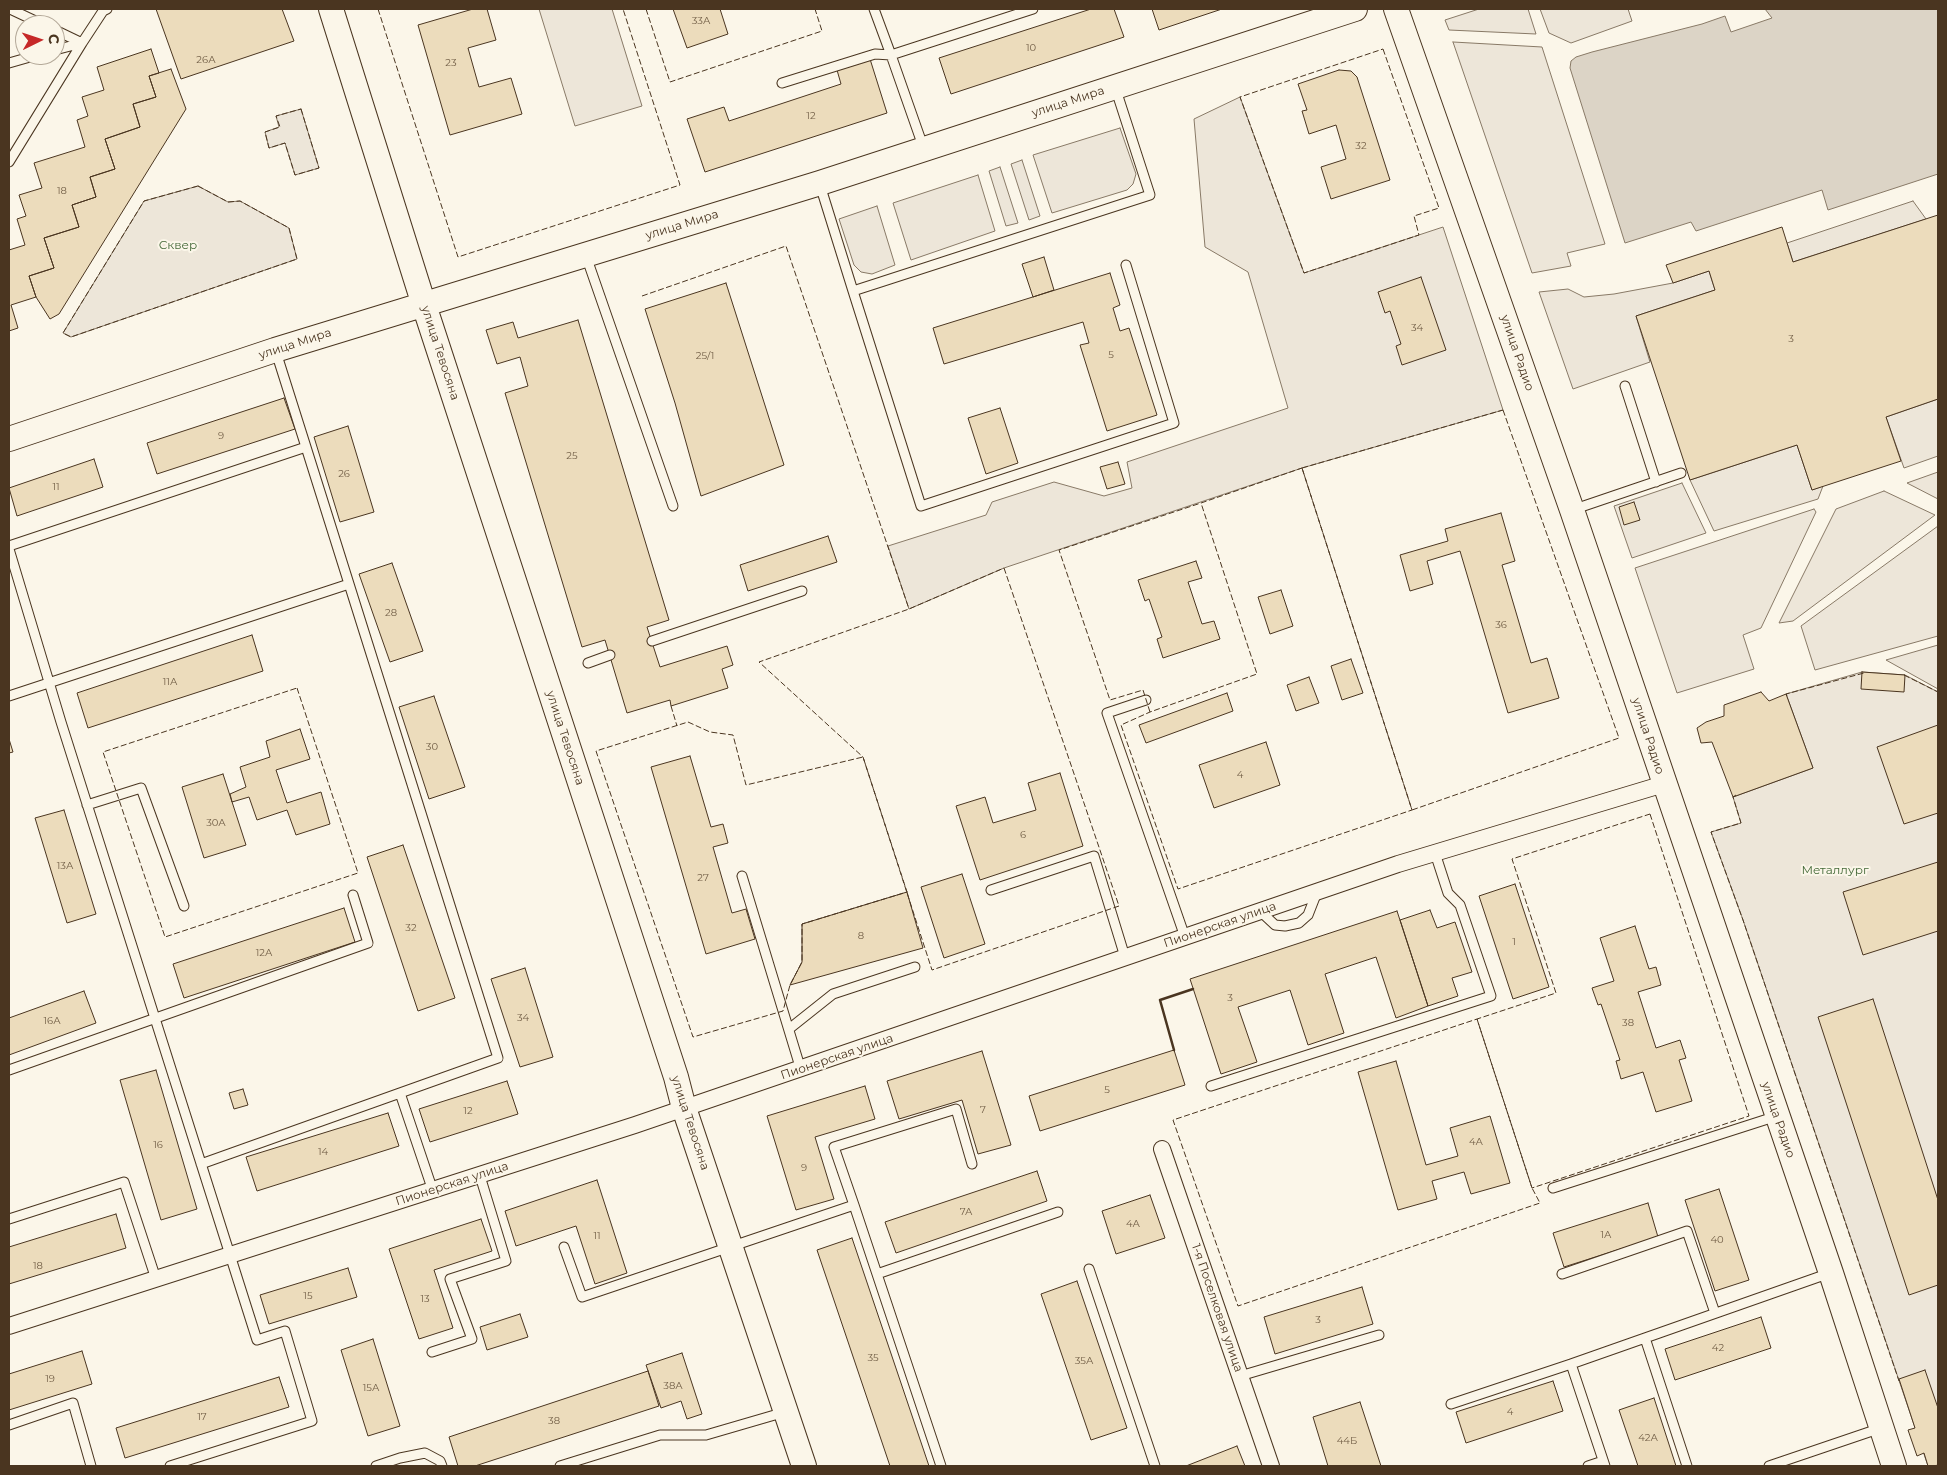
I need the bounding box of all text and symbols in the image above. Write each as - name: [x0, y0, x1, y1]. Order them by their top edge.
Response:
- north arrow: [15, 15, 65, 65]
- house number: 33А: [692, 15, 710, 27]
- text: С: [45, 33, 63, 45]
- house number: 10: [1026, 42, 1036, 54]
- house number: 26А: [196, 54, 216, 66]
- house number: 23: [445, 57, 457, 69]
- street label: улица Мира: [1030, 83, 1106, 121]
- house number: 12: [806, 110, 816, 122]
- house number: 32: [1355, 140, 1367, 152]
- house number: 18: [57, 185, 67, 197]
- street label: улица Мира: [644, 207, 720, 243]
- park label: Сквер: [159, 238, 197, 252]
- street label: улица Тевосяна: [418, 304, 462, 402]
- street label: улица Радио: [1497, 313, 1537, 393]
- house number: 34: [1411, 322, 1423, 334]
- street label: улица Мира: [257, 325, 333, 363]
- house number: 3: [1788, 333, 1794, 345]
- house number: 5: [1108, 349, 1114, 361]
- house number: 25/1: [696, 350, 714, 362]
- house number: 9: [218, 430, 224, 442]
- house number: 25: [566, 450, 578, 462]
- house number: 26: [338, 468, 350, 480]
- house number: 11: [52, 481, 60, 493]
- house number: 28: [385, 607, 397, 619]
- house number: 36: [1495, 619, 1507, 631]
- house number: 11А: [163, 676, 177, 688]
- street label: улица Тевосяна: [543, 689, 587, 787]
- street label: улица Радио: [1629, 696, 1667, 776]
- house number: 30: [426, 741, 438, 753]
- house number: 4: [1237, 769, 1243, 781]
- house number: 30А: [206, 817, 226, 829]
- house number: 6: [1020, 829, 1026, 841]
- house number: 13А: [57, 860, 73, 872]
- park label: Металлург: [1801, 863, 1869, 877]
- house number: 27: [697, 872, 709, 884]
- street label: Пионерская улица: [1162, 899, 1278, 951]
- house number: 32: [405, 922, 417, 934]
- house number: 8: [858, 930, 864, 942]
- house number: 1: [1512, 936, 1516, 948]
- house number: 12А: [256, 947, 272, 959]
- house number: 3: [1227, 992, 1233, 1004]
- house number: 34: [517, 1012, 529, 1024]
- house number: 16А: [43, 1015, 61, 1027]
- house number: 38: [1622, 1017, 1634, 1029]
- street label: Пионерская улица: [779, 1031, 895, 1083]
- street label: улица Тевосяна: [668, 1074, 712, 1172]
- street label: улица Радио: [1758, 1080, 1798, 1160]
- house number: 5: [1104, 1084, 1110, 1096]
- house number: 7: [980, 1104, 986, 1116]
- house number: 12: [463, 1105, 473, 1117]
- house number: 4А: [1469, 1136, 1483, 1148]
- house number: 16: [153, 1139, 163, 1151]
- house number: 14: [318, 1146, 328, 1158]
- street label: Пионерская улица: [394, 1159, 510, 1209]
- house number: 9: [801, 1162, 807, 1174]
- house number: 7А: [960, 1206, 972, 1218]
- house number: 4А: [1126, 1218, 1140, 1230]
- house number: 1А: [1600, 1229, 1612, 1241]
- house number: 11: [593, 1230, 601, 1242]
- house number: 40: [1710, 1234, 1724, 1246]
- street label: 1-я Поселковая улица: [1188, 1242, 1246, 1374]
- house number: 18: [33, 1260, 43, 1272]
- house number: 15: [303, 1290, 313, 1302]
- house number: 13: [420, 1293, 430, 1305]
- house number: 3: [1315, 1314, 1321, 1326]
- house number: 42: [1712, 1342, 1724, 1354]
- house number: 35: [867, 1352, 879, 1364]
- house number: 35А: [1075, 1355, 1093, 1367]
- house number: 19: [45, 1373, 55, 1385]
- house number: 38А: [663, 1380, 683, 1392]
- house number: 15А: [363, 1382, 379, 1394]
- house number: 4: [1507, 1406, 1513, 1418]
- house number: 17: [197, 1411, 207, 1423]
- house number: 38: [548, 1415, 560, 1427]
- house number: 42А: [1638, 1432, 1658, 1444]
- house number: 44Б: [1337, 1435, 1357, 1447]

